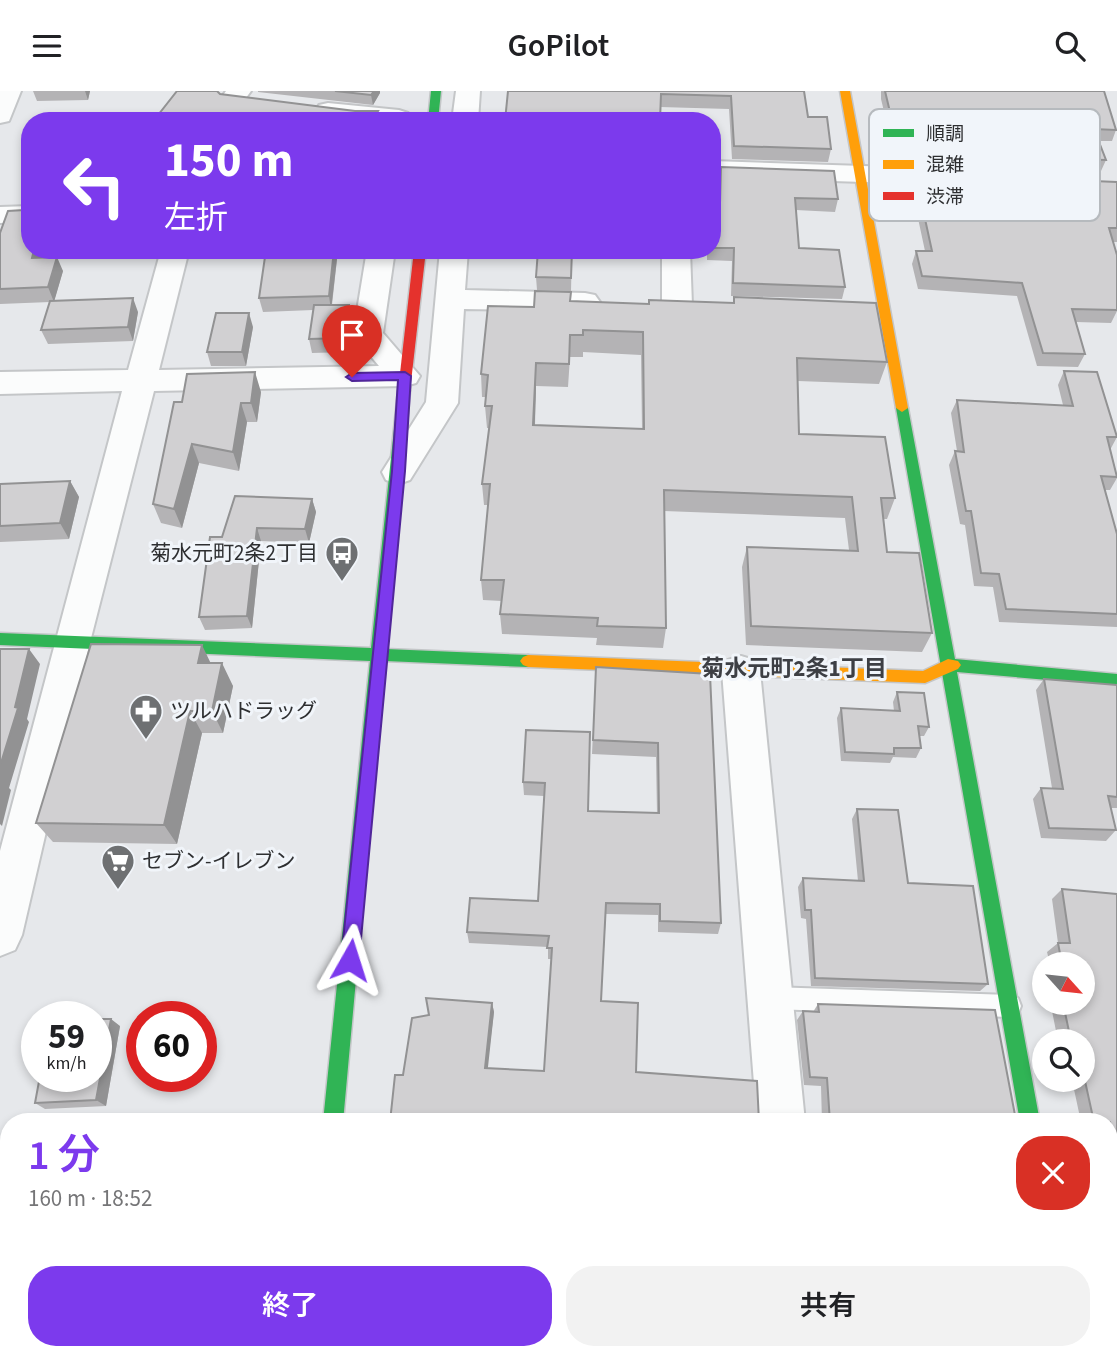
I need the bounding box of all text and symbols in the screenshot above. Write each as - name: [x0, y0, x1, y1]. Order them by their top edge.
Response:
- text: GoPilot: [508, 23, 609, 69]
- icon: menu: [28, 27, 66, 65]
- icon: search: [1051, 27, 1089, 65]
- legend: [869, 109, 1100, 221]
- text: 順調: [926, 121, 964, 148]
- text: 150 m: [164, 126, 293, 196]
- icon: left: [49, 140, 140, 231]
- text: 混雑: [926, 152, 964, 179]
- text: 渋滞: [926, 184, 964, 211]
- text: 左折: [164, 195, 228, 241]
- pin: [322, 305, 382, 377]
- icon: arrive: [333, 316, 371, 354]
- bus stop icon: 菊水元町2条2丁目: [323, 534, 361, 583]
- place label: 菊水元町2条2丁目: [150, 538, 318, 568]
- district label: 菊水元町2条1丁目: [701, 652, 887, 685]
- pharmacy icon: ツルハドラッグ: [127, 692, 165, 741]
- place label: ツルハドラッグ: [170, 696, 317, 726]
- supermarket icon: セブン-イレブン: [99, 842, 137, 891]
- place label: セブン-イレブン: [142, 846, 296, 876]
- position arrow: [313, 923, 387, 997]
- north arrow: [1032, 952, 1096, 1015]
- map controls: [1032, 952, 1095, 1092]
- speed limit sign: 60: [126, 1001, 217, 1092]
- text: 59: [48, 1012, 85, 1062]
- button: search: [1032, 1029, 1095, 1092]
- text: km/h: [47, 1051, 86, 1076]
- text: 1 分: [28, 1126, 100, 1186]
- button: close: [1016, 1136, 1090, 1210]
- text: 160 m · 18:52: [28, 1182, 152, 1215]
- button: 終了: [28, 1266, 552, 1346]
- button: 共有: [566, 1266, 1090, 1346]

